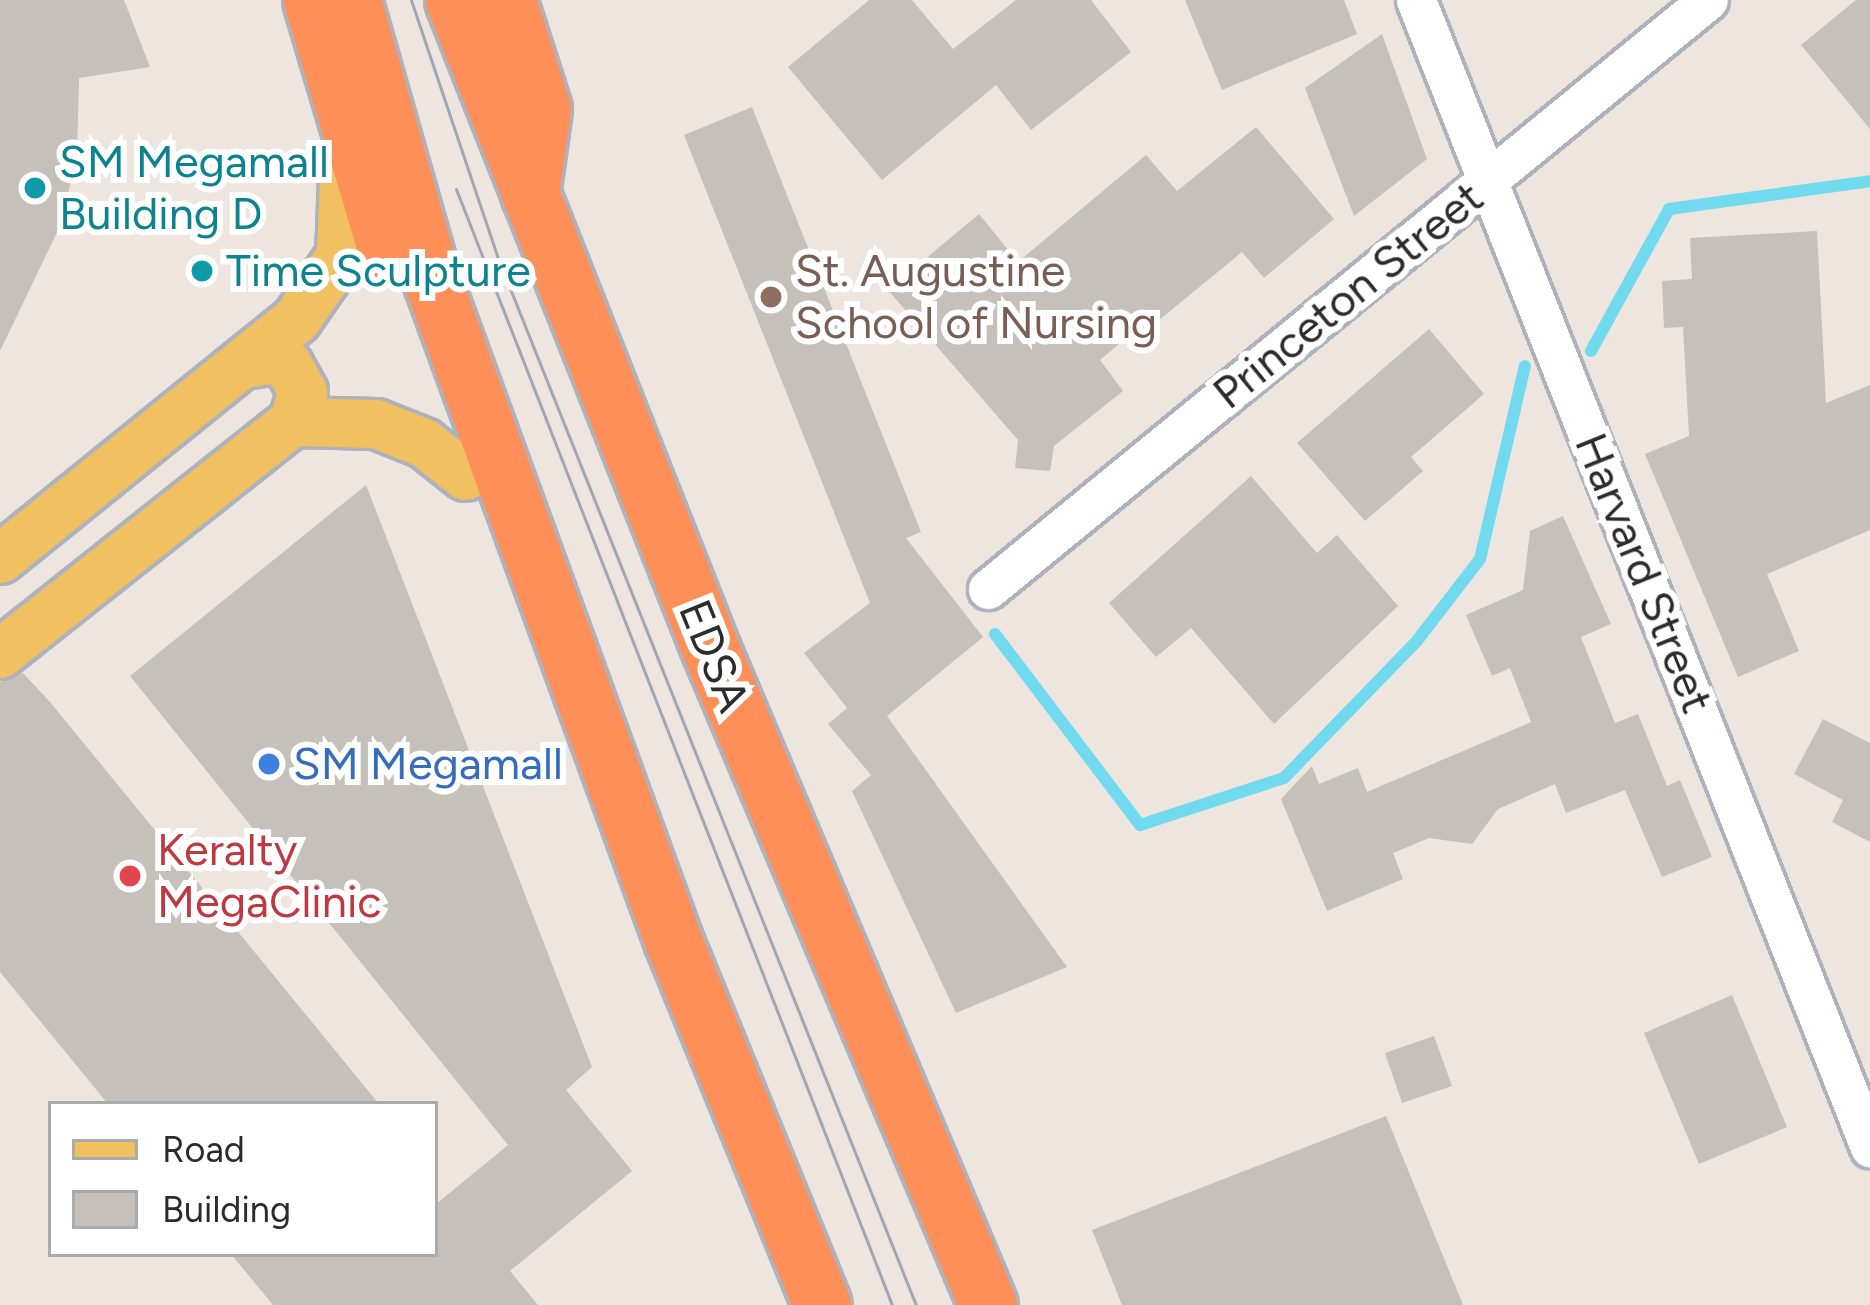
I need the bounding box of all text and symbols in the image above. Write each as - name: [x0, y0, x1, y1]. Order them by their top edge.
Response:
- place label: SM Megamall Building D: [59, 135, 329, 241]
- street label: Princeton Street: [1202, 170, 1494, 420]
- marker: SM Megamall Building D: [22, 175, 48, 201]
- place label: Time Sculpture: [226, 244, 531, 298]
- place label: St. Augustine School of Nursing: [795, 244, 1157, 350]
- marker: Time Sculpture: [189, 258, 215, 284]
- marker: St. Augustine School of Nursing: [758, 284, 784, 310]
- street label: Harvard Street: [1563, 425, 1725, 721]
- street label: EDSA: [667, 592, 761, 720]
- place label: SM Megamall: [293, 737, 563, 791]
- marker: SM Megamall: [256, 751, 282, 777]
- place label: Keralty MegaClinic: [157, 823, 382, 929]
- marker: Keralty MegaClinic: [114, 860, 146, 892]
- legend: [48, 1101, 438, 1257]
- text: Road: [162, 1128, 245, 1171]
- text: Building: [162, 1188, 291, 1231]

